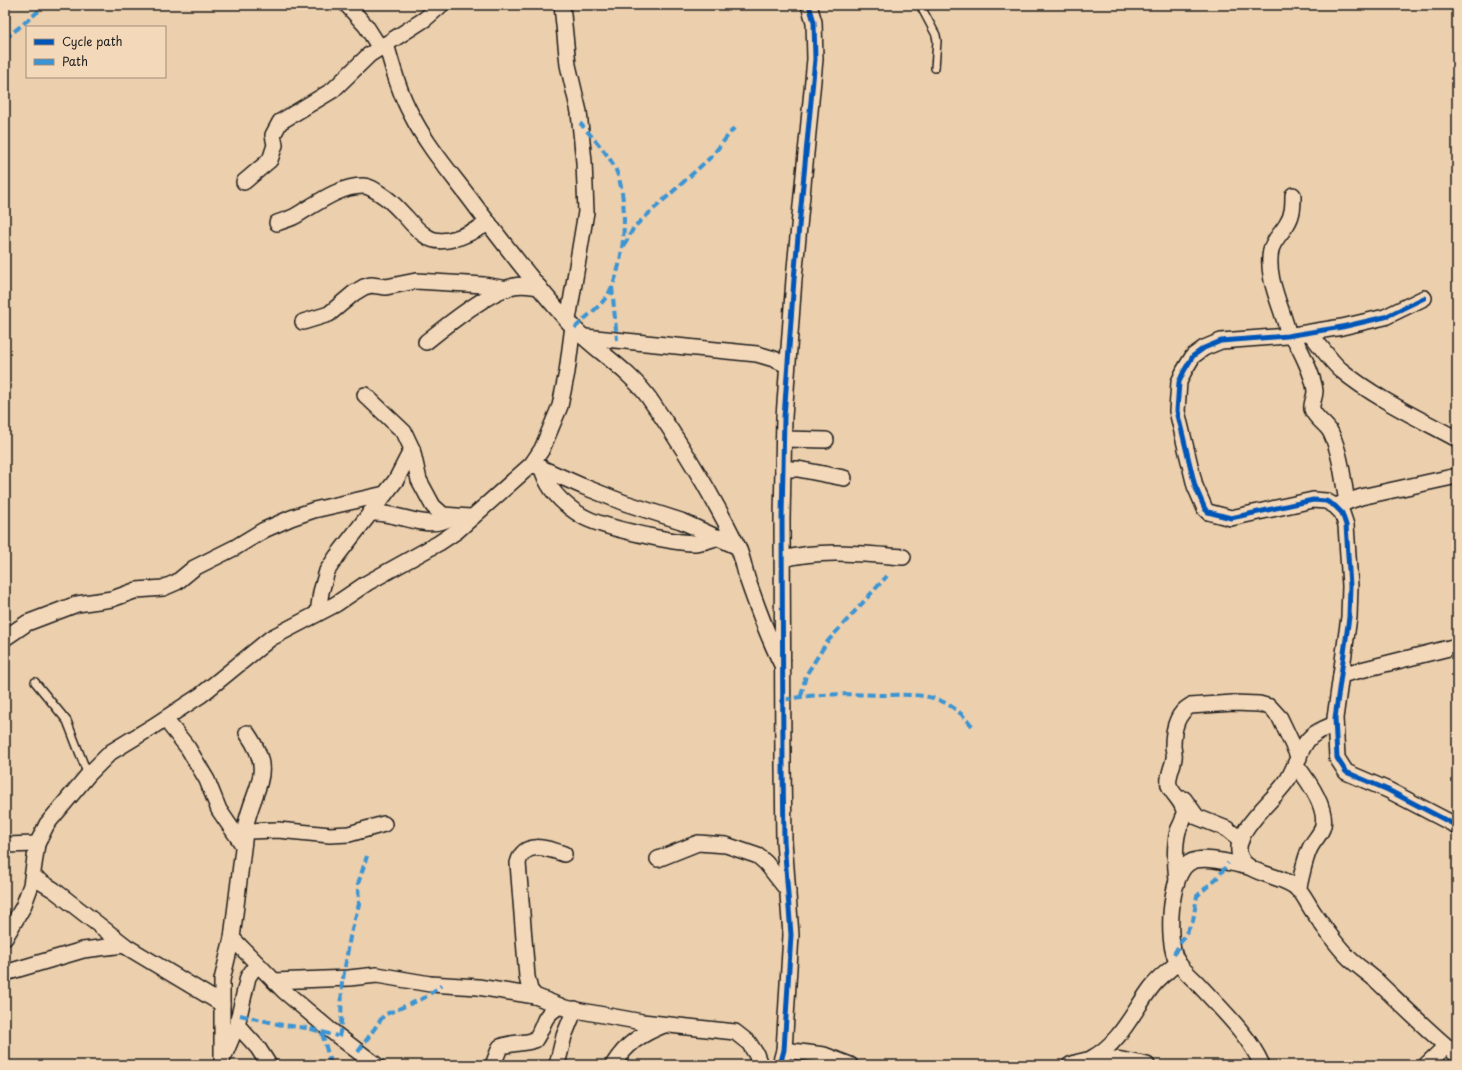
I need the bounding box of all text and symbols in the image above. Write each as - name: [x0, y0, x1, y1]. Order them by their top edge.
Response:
- legend: [26, 26, 166, 78]
- text: Cycle path: [62, 32, 123, 50]
- text: Path: [62, 52, 88, 70]

